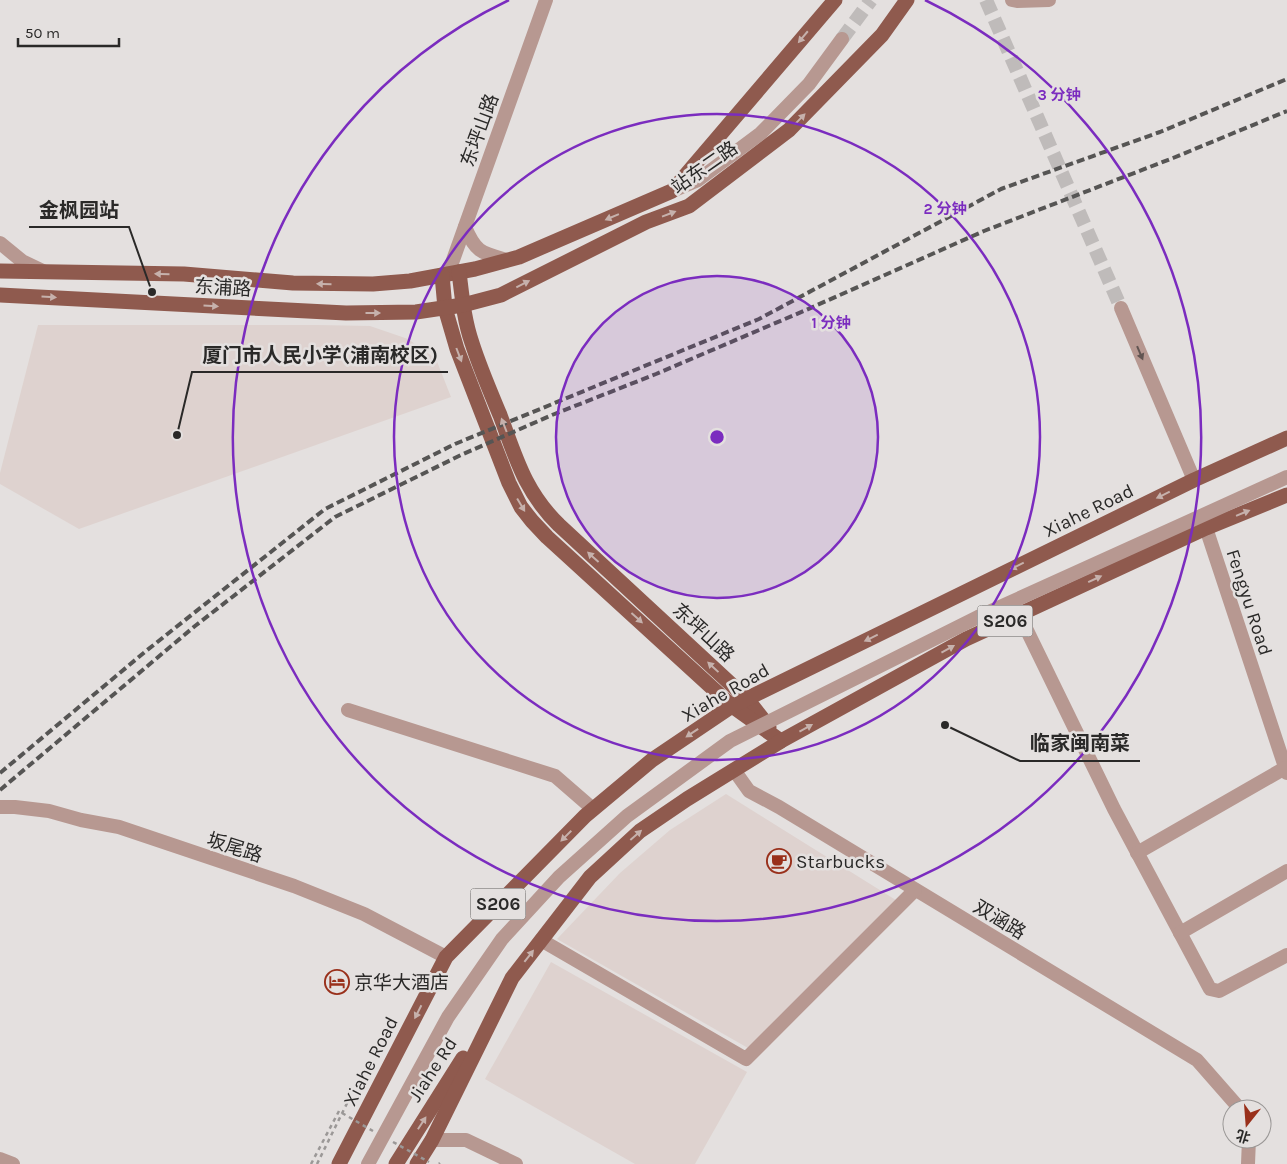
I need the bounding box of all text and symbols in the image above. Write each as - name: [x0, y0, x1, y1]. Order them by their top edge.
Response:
- scale bar: [18, 15, 119, 47]
- text: 50 m: [25, 24, 60, 42]
- one-way arrow: [798, 30, 809, 43]
- text: 3 分钟: [1037, 86, 1081, 104]
- street label: 东坪山路: [457, 91, 503, 170]
- one-way arrow: [794, 113, 806, 125]
- street label: 站东二路: [667, 137, 742, 199]
- callout: 金枫园站: [29, 192, 129, 227]
- text: 金枫园站: [39, 199, 119, 222]
- text: 2 分钟: [924, 200, 966, 218]
- one-way arrow: [662, 209, 676, 217]
- one-way arrow: [605, 213, 619, 221]
- one-way arrow: [154, 270, 170, 278]
- street label: 东浦路: [194, 276, 252, 300]
- one-way arrow: [316, 279, 332, 287]
- one-way arrow: [516, 280, 530, 288]
- one-way arrow: [41, 294, 57, 302]
- one-way arrow: [203, 303, 219, 311]
- one-way arrow: [366, 309, 382, 317]
- text: 1 分钟: [811, 314, 851, 332]
- callout: 厦门市人民小学(浦南校区): [192, 337, 448, 372]
- text: 厦门市人民小学(浦南校区): [202, 344, 438, 367]
- one-way arrow: [1136, 346, 1144, 361]
- one-way arrow: [455, 348, 463, 363]
- one-way arrow: [500, 418, 507, 433]
- centre of rings: [708, 428, 726, 446]
- street label: Xiahe Road: [1040, 480, 1137, 542]
- one-way arrow: [1156, 491, 1170, 499]
- one-way arrow: [516, 498, 525, 511]
- one-way arrow: [1236, 508, 1250, 516]
- street label: Fengyu Road: [1222, 546, 1277, 658]
- one-way arrow: [588, 551, 600, 563]
- one-way arrow: [1010, 563, 1024, 571]
- one-way arrow: [1088, 575, 1102, 583]
- street label: 东坪山路: [668, 599, 739, 667]
- road number: S206: [978, 606, 1032, 636]
- one-way arrow: [630, 613, 643, 624]
- one-way arrow: [864, 634, 878, 642]
- one-way arrow: [941, 645, 956, 653]
- street label: Xiahe Road: [678, 659, 773, 727]
- one-way arrow: [708, 661, 720, 673]
- one-way arrow: [799, 724, 813, 732]
- callout: 临家闽南菜: [1020, 726, 1140, 761]
- one-way arrow: [685, 728, 698, 738]
- text: 临家闽南菜: [1030, 732, 1130, 755]
- street label: 坂尾路: [204, 829, 265, 867]
- one-way arrow: [560, 829, 572, 841]
- one-way arrow: [629, 829, 642, 840]
- cafe icon: Starbucks: [766, 848, 792, 874]
- place label: Starbucks: [796, 851, 885, 873]
- road number: S206: [470, 889, 526, 920]
- street label: 双涵路: [969, 896, 1030, 944]
- one-way arrow: [523, 950, 534, 963]
- hotel icon: 京华大酒店: [324, 969, 350, 995]
- place label: 京华大酒店: [354, 972, 449, 994]
- one-way arrow: [414, 1005, 422, 1019]
- street label: Xiahe Road: [339, 1013, 403, 1110]
- street label: Jiahe Rd: [404, 1033, 462, 1106]
- north arrow: [1222, 1099, 1272, 1149]
- one-way arrow: [417, 1116, 426, 1129]
- text: 北: [1234, 1126, 1253, 1146]

